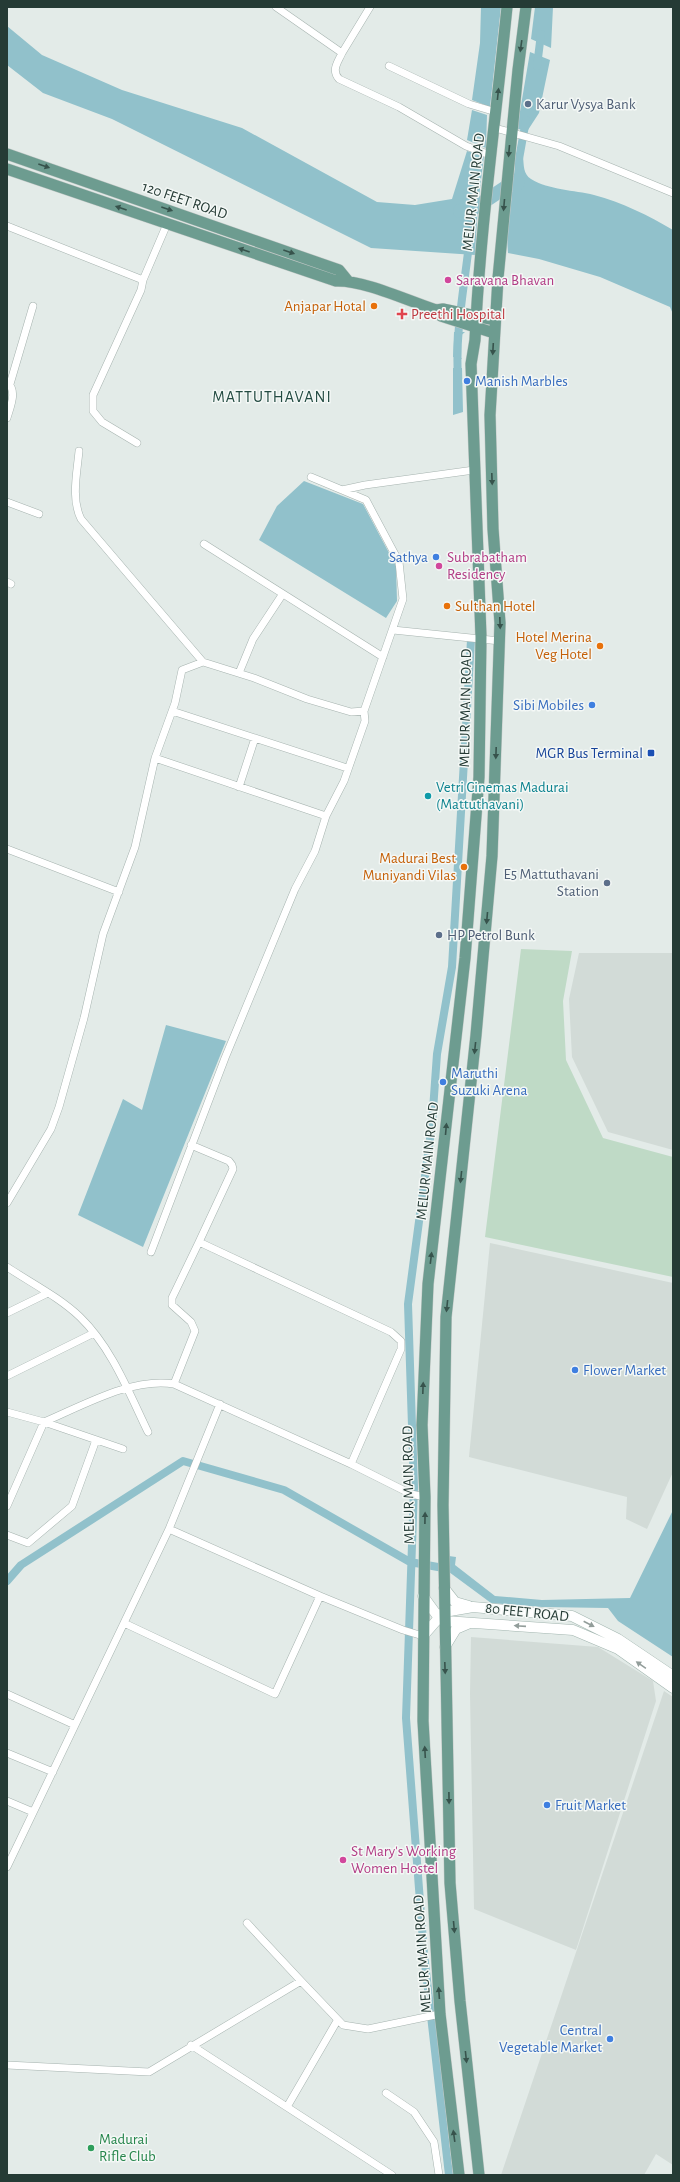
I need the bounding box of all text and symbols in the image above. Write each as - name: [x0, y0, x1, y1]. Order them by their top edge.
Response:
- one-way arrow: [518, 40, 524, 52]
- one-way arrow: [495, 88, 501, 100]
- place label: Karur Vysya Bank: [536, 97, 636, 112]
- marker: Karur Vysya Bank: [523, 99, 533, 109]
- street label: MELUR MAIN ROAD: [460, 132, 487, 252]
- one-way arrow: [506, 144, 513, 157]
- one-way arrow: [38, 164, 50, 170]
- street label: 120 FEET ROAD: [140, 179, 230, 222]
- one-way arrow: [501, 199, 508, 211]
- one-way arrow: [114, 205, 126, 211]
- one-way arrow: [161, 207, 173, 213]
- one-way arrow: [238, 247, 250, 253]
- one-way arrow: [284, 249, 296, 255]
- place label: Saravana Bhavan: [456, 273, 554, 288]
- marker: Saravana Bhavan: [443, 275, 453, 285]
- place label: Anjapar Hotal: [284, 299, 366, 314]
- marker: Anjapar Hotal: [369, 301, 379, 311]
- place label: Preethi Hospital: [411, 307, 506, 322]
- marker: Preethi Hospital: [396, 308, 408, 320]
- one-way arrow: [489, 343, 496, 355]
- place label: Manish Marbles: [475, 374, 568, 389]
- marker: Manish Marbles: [462, 376, 472, 386]
- district label: MATTUTHAVANI: [212, 389, 332, 405]
- one-way arrow: [488, 473, 495, 485]
- place label: Sathya: [389, 550, 428, 565]
- place label: Subrabatham Residency: [447, 550, 527, 582]
- marker: Sathya: [431, 552, 441, 562]
- marker: Subrabatham Residency: [434, 561, 444, 571]
- place label: Sulthan Hotel: [455, 599, 536, 614]
- marker: Sulthan Hotel: [442, 601, 452, 611]
- one-way arrow: [496, 617, 503, 629]
- place label: Hotel Merina Veg Hotel: [515, 630, 592, 662]
- marker: Hotel Merina Veg Hotel: [595, 641, 605, 651]
- street label: MELUR MAIN ROAD: [457, 648, 474, 767]
- place label: Sibi Mobiles: [513, 698, 584, 713]
- marker: Sibi Mobiles: [587, 700, 597, 710]
- place label: MGR Bus Terminal: [536, 746, 643, 761]
- one-way arrow: [493, 747, 499, 760]
- marker: MGR Bus Terminal: [646, 748, 656, 758]
- place label: Vetri Cinemas Madurai (Mattuthavani): [436, 780, 569, 812]
- marker: Vetri Cinemas Madurai (Mattuthavani): [423, 791, 433, 801]
- place label: Madurai Best Muniyandi Vilas: [363, 851, 456, 883]
- marker: Madurai Best Muniyandi Vilas: [459, 862, 469, 872]
- place label: E5 Mattuthavani Station: [504, 867, 599, 899]
- marker: E5 Mattuthavani Station: [602, 878, 612, 888]
- one-way arrow: [484, 912, 490, 924]
- place label: HP Petrol Bunk: [447, 928, 535, 943]
- marker: HP Petrol Bunk: [434, 930, 444, 940]
- one-way arrow: [472, 1042, 478, 1054]
- place label: Maruthi Suzuki Arena: [451, 1066, 528, 1098]
- marker: Maruthi Suzuki Arena: [438, 1077, 448, 1087]
- street label: MELUR MAIN ROAD: [414, 1101, 441, 1221]
- one-way arrow: [443, 1123, 449, 1135]
- one-way arrow: [458, 1171, 464, 1183]
- one-way arrow: [428, 1252, 434, 1264]
- one-way arrow: [443, 1300, 450, 1312]
- place label: Flower Market: [583, 1363, 666, 1378]
- marker: Flower Market: [570, 1365, 580, 1375]
- one-way arrow: [420, 1382, 427, 1394]
- street label: MELUR MAIN ROAD: [400, 1425, 417, 1544]
- one-way arrow: [421, 1512, 428, 1524]
- street label: 80 FEET ROAD: [484, 1601, 570, 1624]
- one-way arrow: [583, 1621, 594, 1627]
- one-way arrow: [514, 1622, 527, 1629]
- one-way arrow: [636, 1661, 647, 1669]
- one-way arrow: [442, 1662, 449, 1674]
- one-way arrow: [421, 1746, 428, 1758]
- one-way arrow: [446, 1792, 452, 1805]
- place label: Fruit Market: [555, 1798, 626, 1813]
- marker: Fruit Market: [542, 1800, 552, 1810]
- place label: St Mary's Working Women Hostel: [351, 1844, 457, 1876]
- marker: St Mary's Working Women Hostel: [338, 1855, 348, 1865]
- street label: MELUR MAIN ROAD: [411, 1894, 434, 2014]
- one-way arrow: [451, 1921, 457, 1933]
- one-way arrow: [436, 1987, 443, 1999]
- place label: Central Vegetable Market: [499, 2023, 602, 2055]
- marker: Central Vegetable Market: [605, 2034, 615, 2044]
- one-way arrow: [463, 2051, 470, 2063]
- one-way arrow: [451, 2130, 457, 2142]
- place label: Madurai Rifle Club: [99, 2132, 156, 2164]
- marker: Madurai Rifle Club: [86, 2143, 96, 2153]

